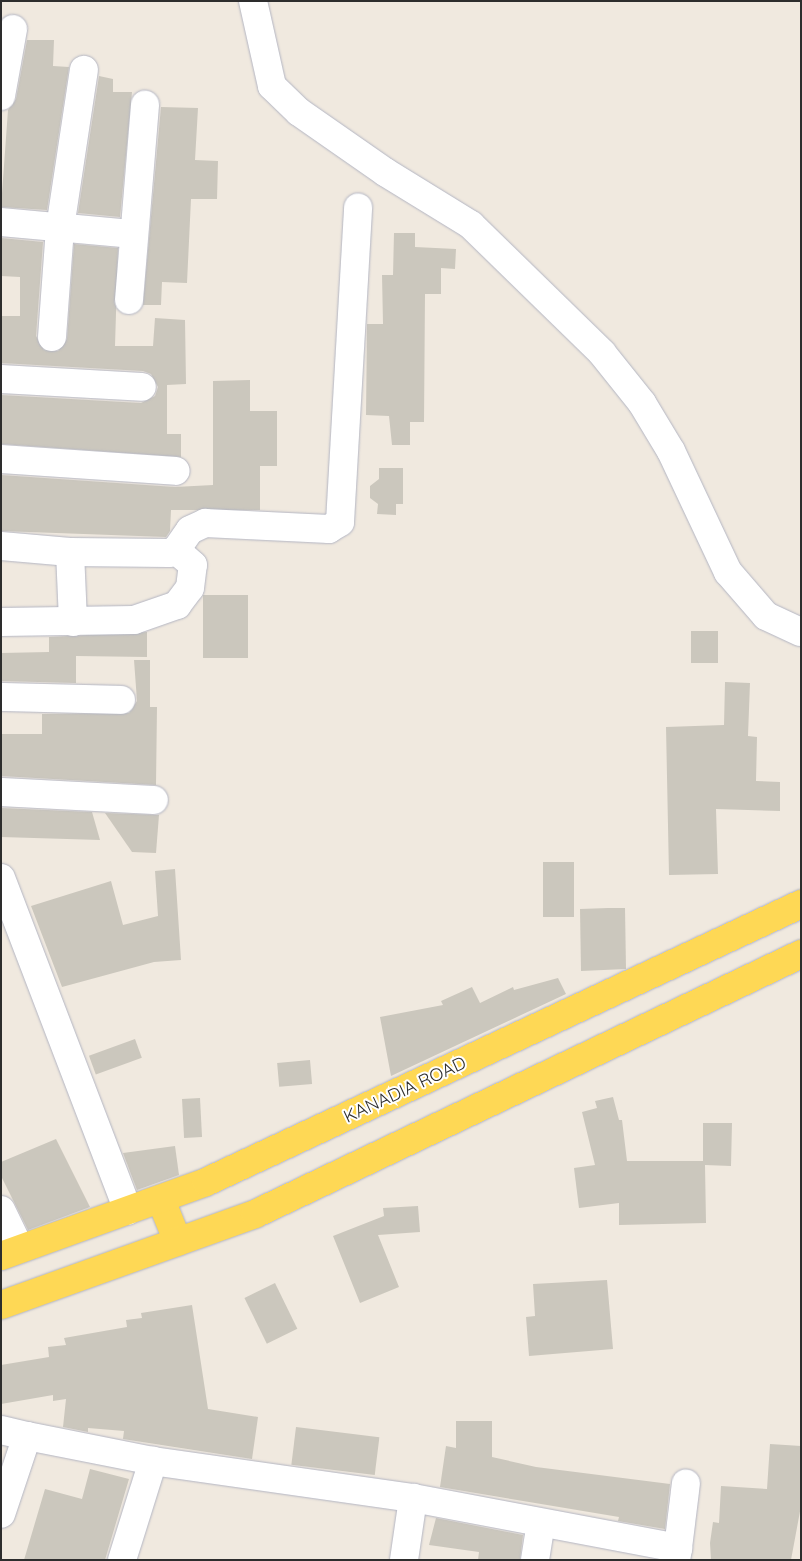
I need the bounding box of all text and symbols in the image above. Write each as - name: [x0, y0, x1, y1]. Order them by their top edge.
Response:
- street label: KANADIA ROAD: [340, 1052, 470, 1128]

